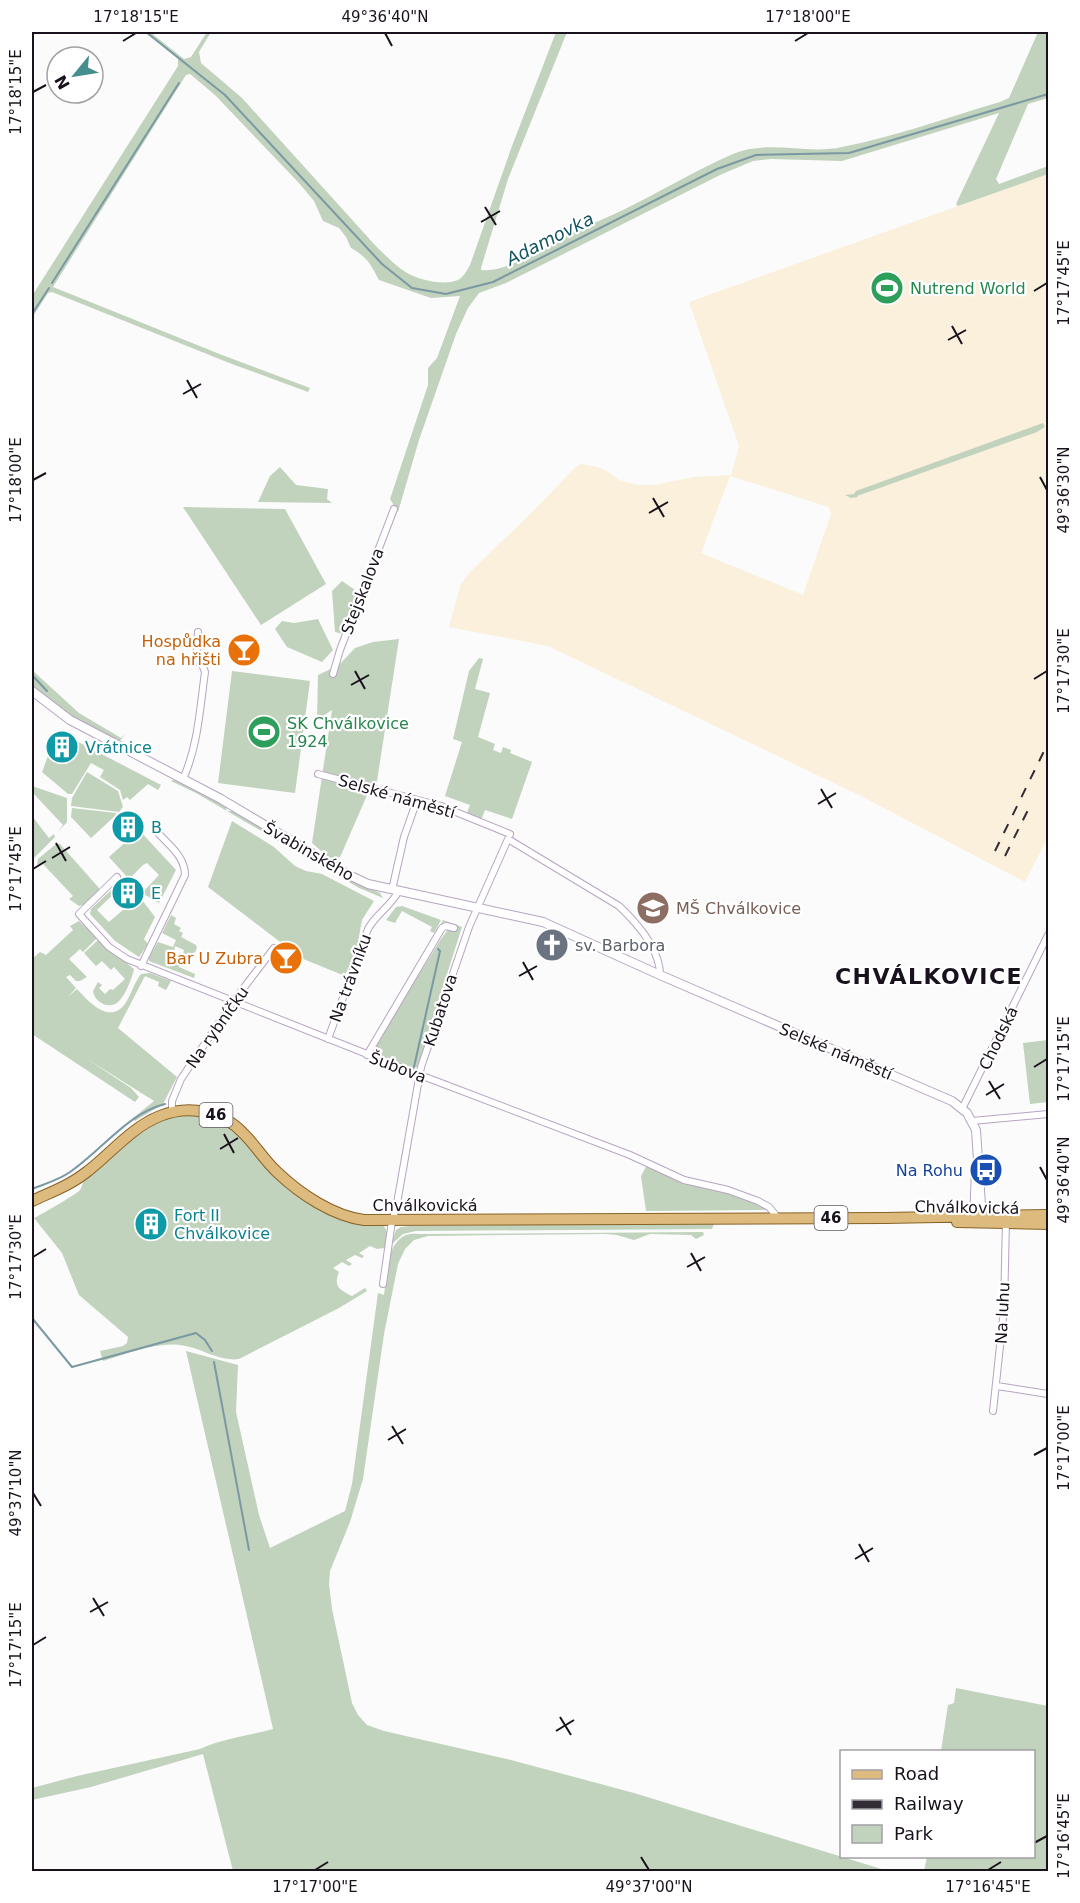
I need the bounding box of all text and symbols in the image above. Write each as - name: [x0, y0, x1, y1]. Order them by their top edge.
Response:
- text: 17°18'15"E: [93, 8, 179, 26]
- text: 49°36'40"N: [341, 8, 429, 26]
- text: 17°18'00"E: [765, 8, 851, 26]
- north arrow: [45, 45, 105, 105]
- text: 17°18'15"E: [7, 49, 25, 135]
- text: N: [51, 72, 74, 93]
- water label: Adamovka: [502, 208, 597, 270]
- text: 17°17'45"E: [1055, 240, 1073, 326]
- sports icon: Nutrend World: [869, 270, 905, 306]
- place label: Nutrend World: [910, 279, 1026, 298]
- text: 17°18'00"E: [7, 437, 25, 523]
- text: 49°36'30"N: [1055, 446, 1073, 534]
- street label: Stejskalova: [337, 545, 388, 637]
- text: 17°17'30"E: [1055, 628, 1073, 714]
- place label: Hospůdka na hřišti: [142, 632, 221, 669]
- bar icon: Hospůdka na hřišti: [226, 632, 262, 668]
- sports icon: SK Chválkovice 1924: [246, 714, 282, 750]
- place label: SK Chválkovice 1924: [287, 714, 409, 751]
- building icon: Vrátnice: [44, 729, 80, 765]
- place label: Vrátnice: [85, 738, 152, 757]
- street label: Selské náměstí: [336, 771, 458, 822]
- building icon: B: [110, 809, 146, 845]
- place label: B: [151, 818, 162, 837]
- street label: Švabinského: [260, 818, 357, 885]
- text: 17°17'45"E: [7, 826, 25, 912]
- building icon: E: [110, 875, 146, 911]
- place label: E: [151, 884, 161, 903]
- school or university icon: MŠ Chválkovice: [635, 890, 671, 926]
- place label: MŠ Chválkovice: [676, 899, 801, 918]
- church icon: sv. Barbora: [534, 927, 570, 963]
- street label: Na trávníku: [326, 931, 375, 1025]
- place label: sv. Barbora: [575, 936, 665, 955]
- bar icon: Bar U Zubra: [268, 940, 304, 976]
- place label: Bar U Zubra: [166, 949, 263, 968]
- district label: CHVÁLKOVICE: [835, 964, 1023, 989]
- street label: Kubatova: [420, 971, 461, 1049]
- street label: Na rybníčku: [182, 983, 253, 1072]
- street label: Chodská: [975, 1003, 1022, 1073]
- text: 17°17'15"E: [1055, 1016, 1073, 1102]
- street label: Selské náměstí: [776, 1019, 896, 1084]
- street label: Šubova: [367, 1048, 429, 1087]
- road number: 46: [200, 1103, 232, 1127]
- text: 49°36'40"N: [1055, 1136, 1073, 1224]
- bus stop icon: Na Rohu: [968, 1152, 1004, 1188]
- place label: Na Rohu: [896, 1161, 963, 1180]
- street label: Chválkovická: [372, 1196, 478, 1215]
- street label: Chválkovická: [914, 1197, 1020, 1218]
- building icon: Fort II Chválkovice: [133, 1206, 169, 1242]
- place label: Fort II Chválkovice: [174, 1206, 270, 1243]
- road number: 46: [814, 1206, 848, 1230]
- text: 17°17'30"E: [7, 1214, 25, 1300]
- street label: Na luhu: [991, 1282, 1014, 1344]
- text: 17°17'00"E: [1055, 1405, 1073, 1491]
- text: 49°37'10"N: [7, 1449, 25, 1537]
- text: 17°17'15"E: [7, 1602, 25, 1688]
- legend: [840, 1750, 1035, 1858]
- text: Road: [894, 1763, 939, 1784]
- text: Railway: [894, 1793, 964, 1814]
- text: 17°16'45"E: [1055, 1793, 1073, 1879]
- text: Park: [894, 1823, 933, 1844]
- text: 17°17'00"E: [272, 1878, 358, 1896]
- text: 49°37'00"N: [605, 1878, 693, 1896]
- text: 17°16'45"E: [945, 1878, 1031, 1896]

